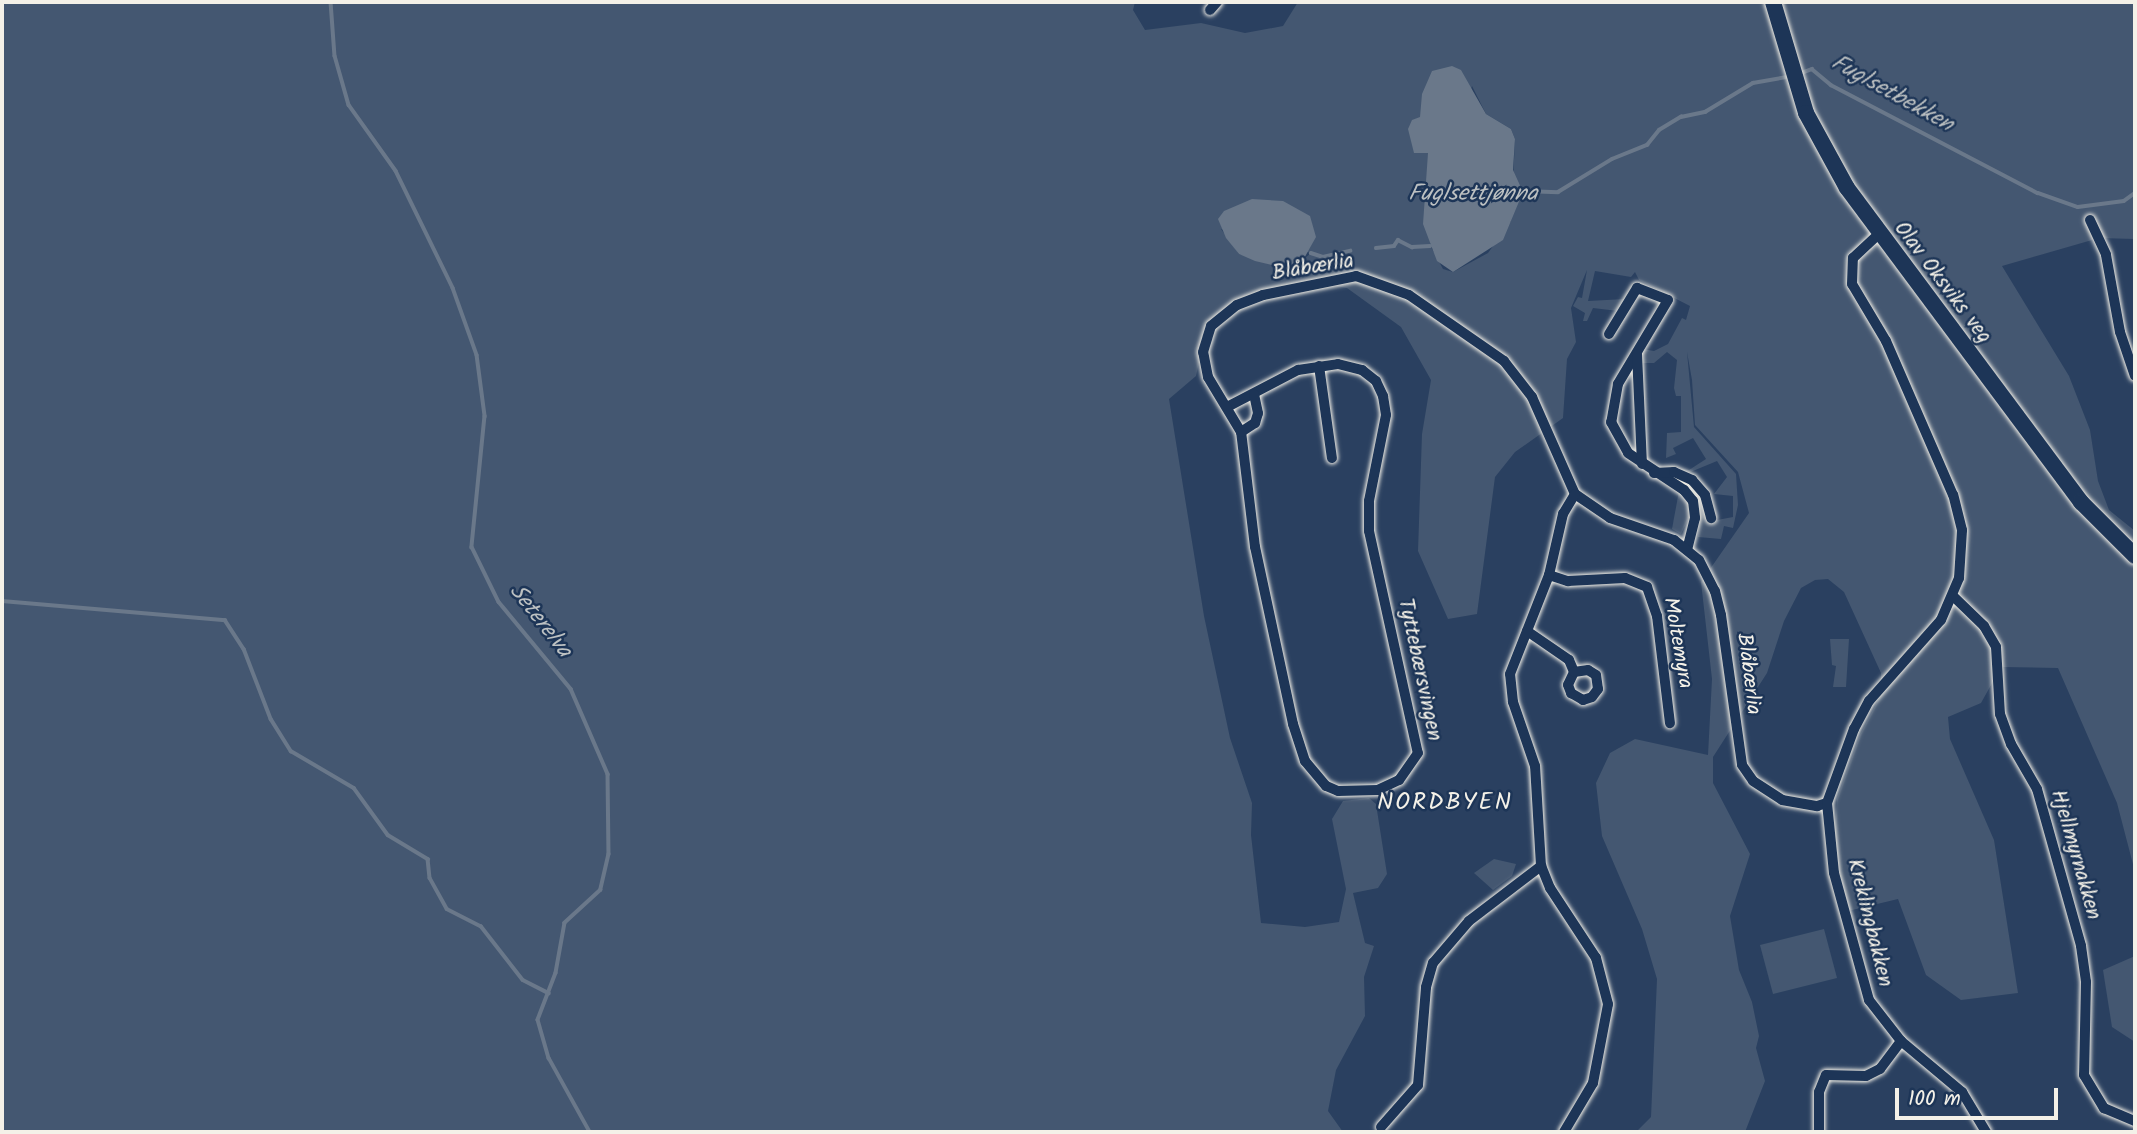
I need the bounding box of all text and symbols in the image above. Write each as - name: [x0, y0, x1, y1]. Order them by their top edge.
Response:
- water label: Fuglsetbekken: [1826, 49, 1958, 139]
- water label: Fuglsettjønna: [1408, 180, 1538, 208]
- street label: Olav Oksviks veg: [1888, 217, 1996, 349]
- street label: Blåbærlia: [1271, 249, 1355, 287]
- water label: Seterelva: [503, 579, 577, 663]
- street label: Moltemyra: [1657, 595, 1697, 691]
- street label: Tyttebærsvingen: [1392, 596, 1446, 744]
- street label: Blåbærlia: [1730, 632, 1766, 716]
- street label: Hjellmyrnakken: [2044, 787, 2106, 923]
- district label: NORDBYEN: [1378, 789, 1512, 817]
- street label: Kreklingbakken: [1841, 856, 1897, 990]
- scale bar: [1899, 1074, 2062, 1118]
- text: 100 m: [1908, 1083, 1961, 1116]

